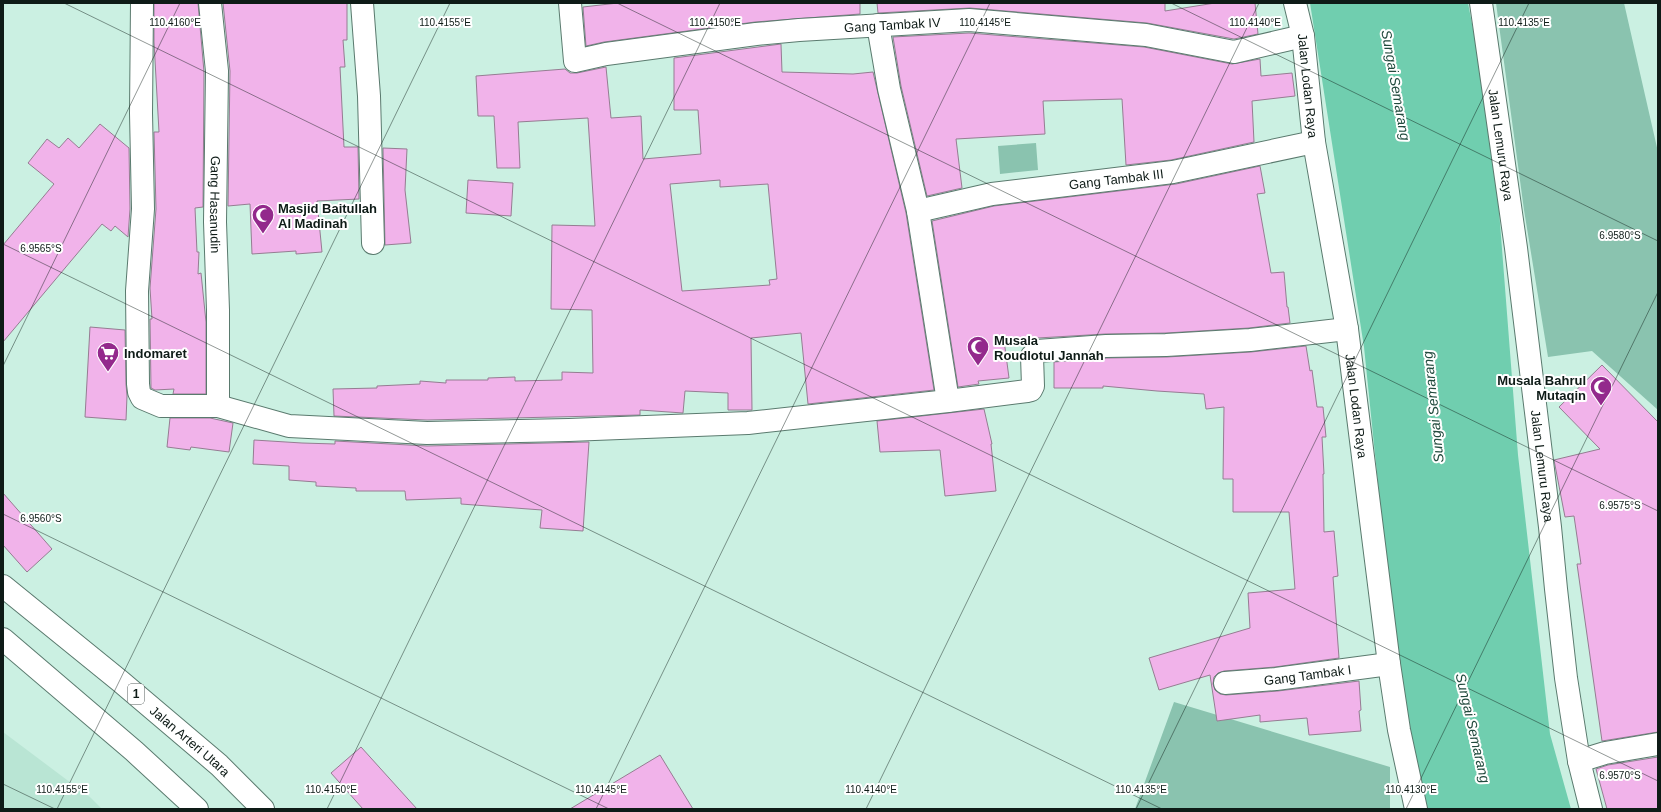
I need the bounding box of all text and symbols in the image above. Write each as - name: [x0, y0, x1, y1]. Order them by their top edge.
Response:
- street label: Gang Tambak IV: [844, 14, 941, 35]
- text: 110.4160°E: [149, 17, 201, 28]
- text: 110.4155°E: [419, 17, 471, 28]
- text: 110.4150°E: [689, 17, 741, 28]
- text: 110.4145°E: [959, 17, 1011, 28]
- text: 110.4140°E: [1229, 17, 1281, 28]
- text: 110.4135°E: [1498, 17, 1550, 28]
- water label: Sungai Semarang: [1378, 28, 1414, 142]
- street label: Jalan Lodan Raya: [1295, 33, 1321, 139]
- street label: Jalan Lemuru Raya: [1486, 88, 1517, 202]
- street label: Gang Hasanudin: [207, 156, 224, 254]
- street label: Gang Tambak III: [1068, 166, 1164, 192]
- place label: Masjid Baitullah Al Madinah: [278, 201, 377, 231]
- mosque icon: Masjid Baitullah Al Madinah: [250, 202, 276, 235]
- text: 6.9580°S: [1599, 230, 1641, 241]
- text: 6.9565°S: [20, 243, 62, 254]
- place label: Musala Roudlotul Jannah: [994, 333, 1104, 363]
- mosque icon: Musala Roudlotul Jannah: [965, 334, 991, 367]
- supermarket icon: Indomaret: [95, 340, 121, 373]
- place label: Indomaret: [124, 346, 188, 361]
- water label: Sungai Semarang: [1419, 350, 1447, 464]
- street label: Jalan Lodan Raya: [1343, 353, 1371, 460]
- place label: Musala Bahrul Mutaqin: [1497, 373, 1586, 403]
- mosque icon: Musala Bahrul Mutaqin: [1588, 374, 1614, 407]
- street label: Jalan Lemuru Raya: [1528, 409, 1557, 524]
- text: 6.9575°S: [1599, 500, 1641, 511]
- text: 6.9560°S: [20, 513, 62, 524]
- street label: Gang Tambak I: [1263, 662, 1352, 687]
- water label: Sungai Semarang: [1453, 672, 1493, 785]
- road number: 1: [128, 684, 144, 704]
- street label: Jalan Arteri Utara: [147, 702, 234, 780]
- text: 6.9570°S: [1599, 770, 1641, 781]
- text: 110.4155°E: [36, 784, 88, 795]
- text: 110.4150°E: [305, 784, 357, 795]
- text: 110.4145°E: [575, 784, 627, 795]
- text: 110.4140°E: [845, 784, 897, 795]
- text: 110.4135°E: [1115, 784, 1167, 795]
- text: 110.4130°E: [1385, 784, 1437, 795]

